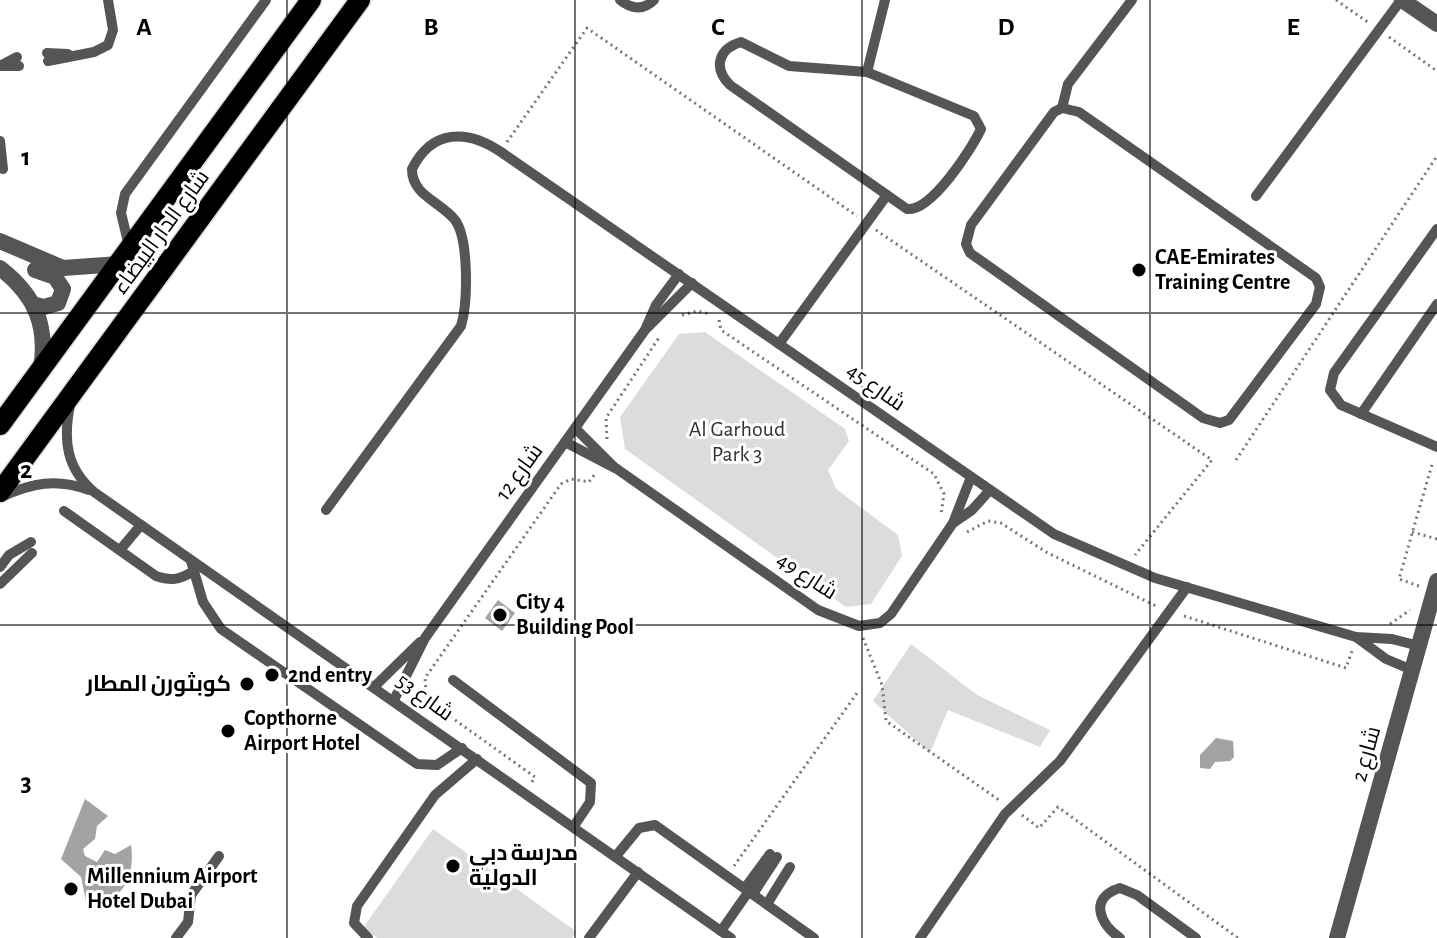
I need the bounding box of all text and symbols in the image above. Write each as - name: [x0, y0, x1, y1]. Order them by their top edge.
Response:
- text: A: [136, 14, 152, 40]
- text: B: [423, 14, 439, 40]
- text: C: [711, 14, 725, 40]
- text: D: [997, 14, 1015, 40]
- text: E: [1286, 14, 1300, 40]
- text: 1: [21, 144, 31, 170]
- street label: شارع الدار البيضاء: [109, 166, 216, 300]
- place label: CAE-Emirates Training Centre: [1155, 246, 1290, 293]
- marker: CAE-Emirates Training Centre: [1130, 261, 1148, 279]
- street label: شارع 45: [841, 359, 909, 417]
- park label: Al Garhoud Park 3: [689, 418, 785, 465]
- street label: شارع 12: [491, 440, 549, 506]
- text: 2: [20, 457, 32, 483]
- street label: شارع 49: [771, 548, 841, 606]
- place label: City 4 Building Pool: [516, 591, 634, 638]
- marker: City 4 Building Pool: [491, 606, 509, 624]
- place label: 2nd entry: [288, 664, 372, 687]
- marker: 2nd entry: [263, 666, 281, 684]
- street label: شارع 53: [391, 669, 458, 727]
- place label: كوبثورن المطار: [85, 672, 231, 697]
- marker: كوبثورن المطار: [238, 675, 256, 693]
- place label: Copthorne Airport Hotel: [244, 707, 360, 754]
- marker: Copthorne Airport Hotel: [219, 722, 237, 740]
- street label: شارع 2: [1348, 724, 1387, 785]
- text: 3: [20, 770, 32, 796]
- place label: مدرسة دبي الدولية: [469, 842, 578, 891]
- marker: مدرسة دبي الدولية: [444, 857, 462, 875]
- place label: Millennium Airport Hotel Dubai: [87, 865, 258, 912]
- marker: Millennium Airport Hotel Dubai: [62, 880, 80, 898]

